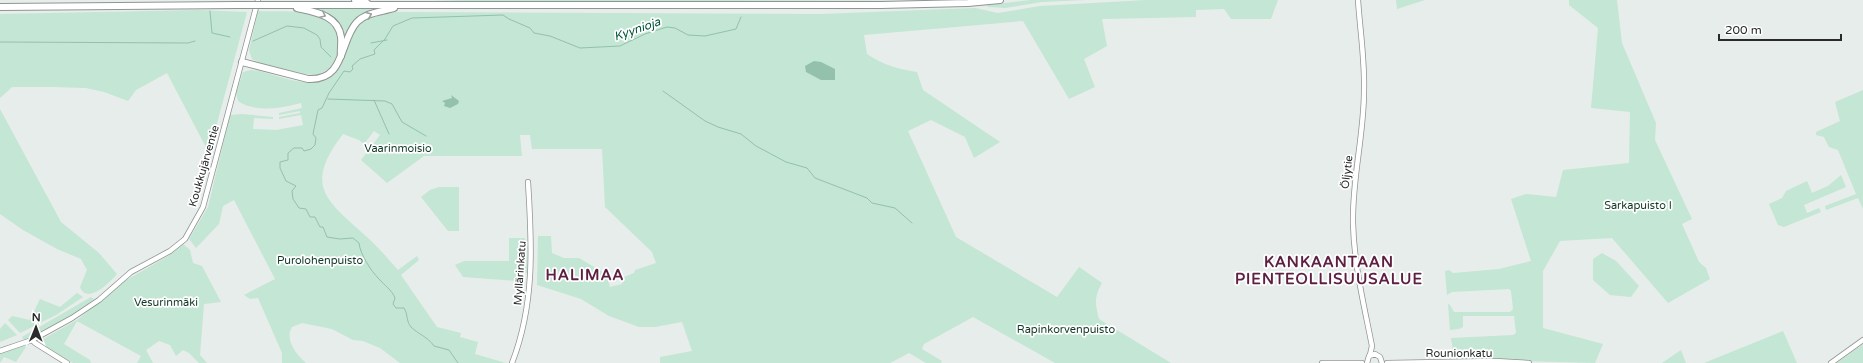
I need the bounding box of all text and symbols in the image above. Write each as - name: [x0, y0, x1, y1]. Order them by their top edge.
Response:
- one-way arrow: [319, 10, 327, 18]
- one-way arrow: [364, 12, 372, 20]
- water label: Kyynioja: [612, 14, 662, 43]
- scale bar: [1719, 16, 1841, 42]
- text: 200 m: [1725, 23, 1762, 37]
- street label: Koukkujärventie: [186, 124, 222, 208]
- park label: Vaarinmoisio: [364, 142, 432, 155]
- street label: Öljytie: [1338, 154, 1356, 190]
- park label: Sarkapuisto I: [1604, 199, 1672, 212]
- street label: Myllärinkatu: [511, 240, 529, 306]
- district label: KANKAANTAAN PIENTEOLLISUUSALUE: [1235, 253, 1423, 288]
- park label: Purolohenpuisto: [277, 254, 363, 267]
- district label: HALIMAA: [545, 266, 625, 284]
- park label: Vesurinmäki: [134, 296, 198, 309]
- north arrow: [16, 307, 56, 347]
- text: N: [32, 311, 41, 324]
- park label: Rapinkorvenpuisto: [1017, 323, 1115, 336]
- street label: Rounionkatu: [1426, 347, 1492, 360]

